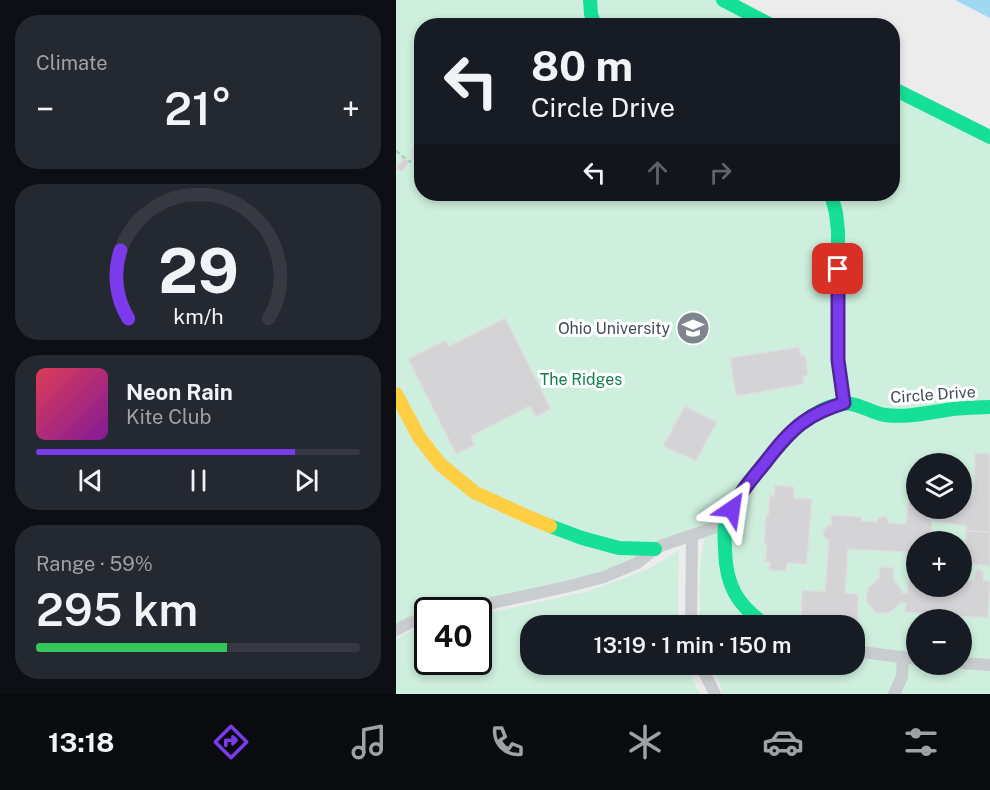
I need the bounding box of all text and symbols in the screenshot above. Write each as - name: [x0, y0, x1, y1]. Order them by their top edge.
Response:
- text: 80 m: [531, 41, 633, 90]
- icon: left: [432, 42, 510, 120]
- text: Climate: [36, 51, 108, 75]
- text: 21°: [164, 82, 232, 135]
- text: −: [36, 90, 54, 128]
- text: +: [342, 90, 360, 128]
- text: Circle Drive: [531, 91, 675, 123]
- icon: left: [578, 156, 611, 189]
- icon: ahead: [641, 156, 674, 189]
- icon: right: [704, 156, 737, 189]
- text: 29: [158, 235, 238, 308]
- pin: [812, 243, 863, 294]
- icon: arrive: [821, 252, 854, 285]
- text: km/h: [173, 305, 223, 330]
- school or university icon: Ohio University: [675, 310, 711, 346]
- place label: Ohio University: [558, 319, 670, 338]
- park label: The Ridges: [540, 370, 622, 389]
- text: Neon Rain: [126, 379, 233, 405]
- street label: Circle Drive: [890, 382, 976, 407]
- text: Kite Club: [126, 405, 211, 429]
- map controls: [906, 453, 972, 675]
- button: layers: [906, 453, 972, 519]
- icon: previous: [74, 464, 107, 497]
- icon: pause: [182, 464, 215, 497]
- icon: next: [290, 464, 323, 497]
- position arrow: [700, 477, 764, 541]
- button: +: [906, 531, 972, 597]
- text: Range · 59%: [36, 552, 153, 576]
- text: 295 km: [36, 583, 198, 636]
- speed limit sign: 40: [414, 597, 492, 675]
- button: −: [906, 609, 972, 675]
- text: 13:19 · 1 min · 150 m: [594, 632, 791, 658]
- icon: directions: [210, 721, 252, 763]
- icon: music: [348, 721, 390, 763]
- icon: phone: [486, 721, 528, 763]
- icon: climate: [624, 721, 666, 763]
- icon: car: [762, 721, 804, 763]
- icon: filters: [900, 721, 942, 763]
- text: 13:18: [48, 726, 114, 758]

